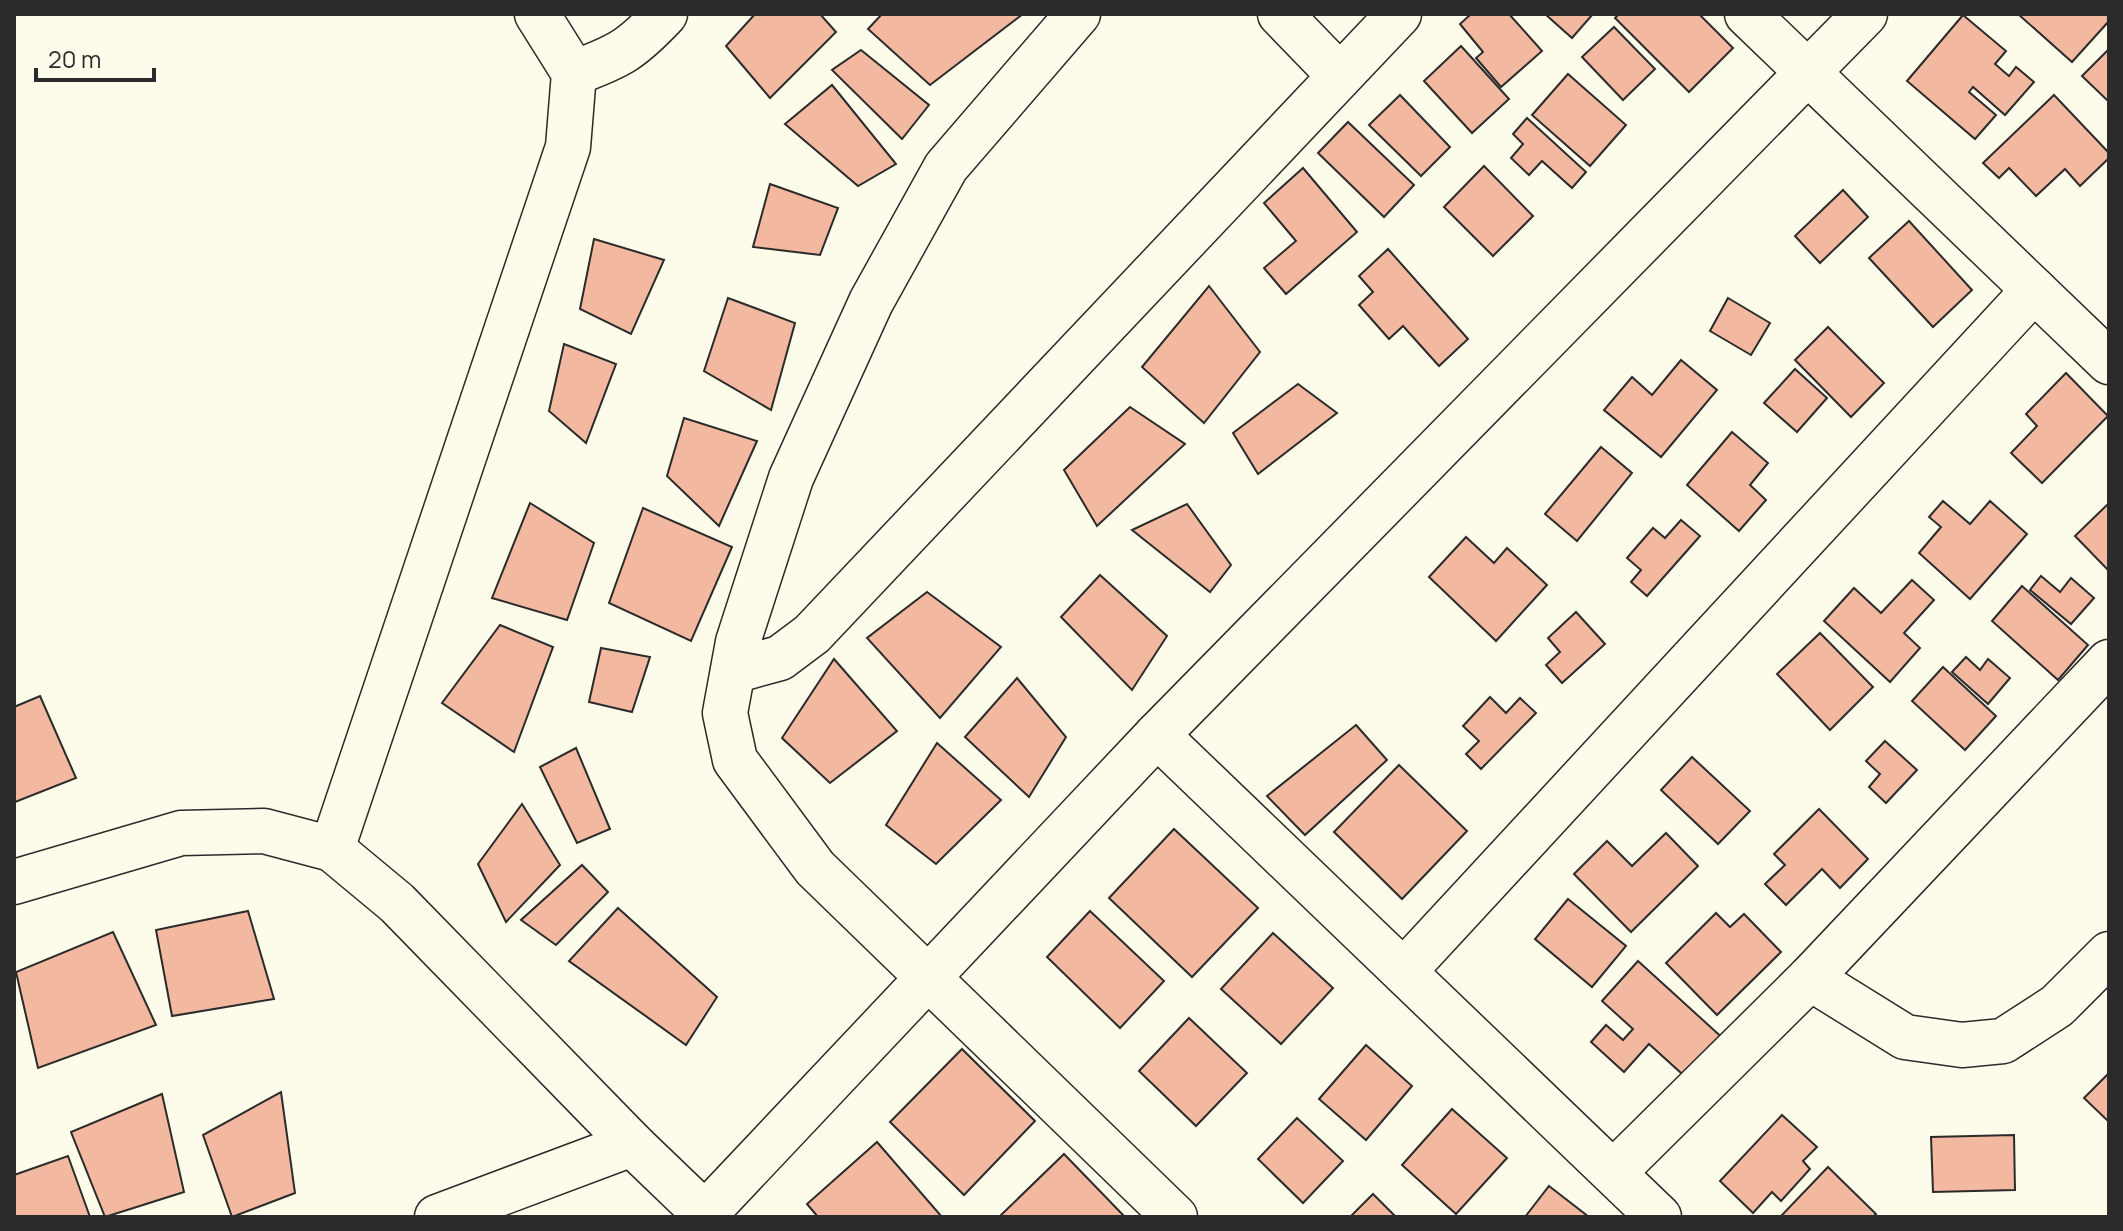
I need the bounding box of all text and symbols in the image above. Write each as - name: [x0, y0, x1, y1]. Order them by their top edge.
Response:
- scale bar: [36, 32, 154, 82]
- text: 20 m: [48, 42, 101, 75]

